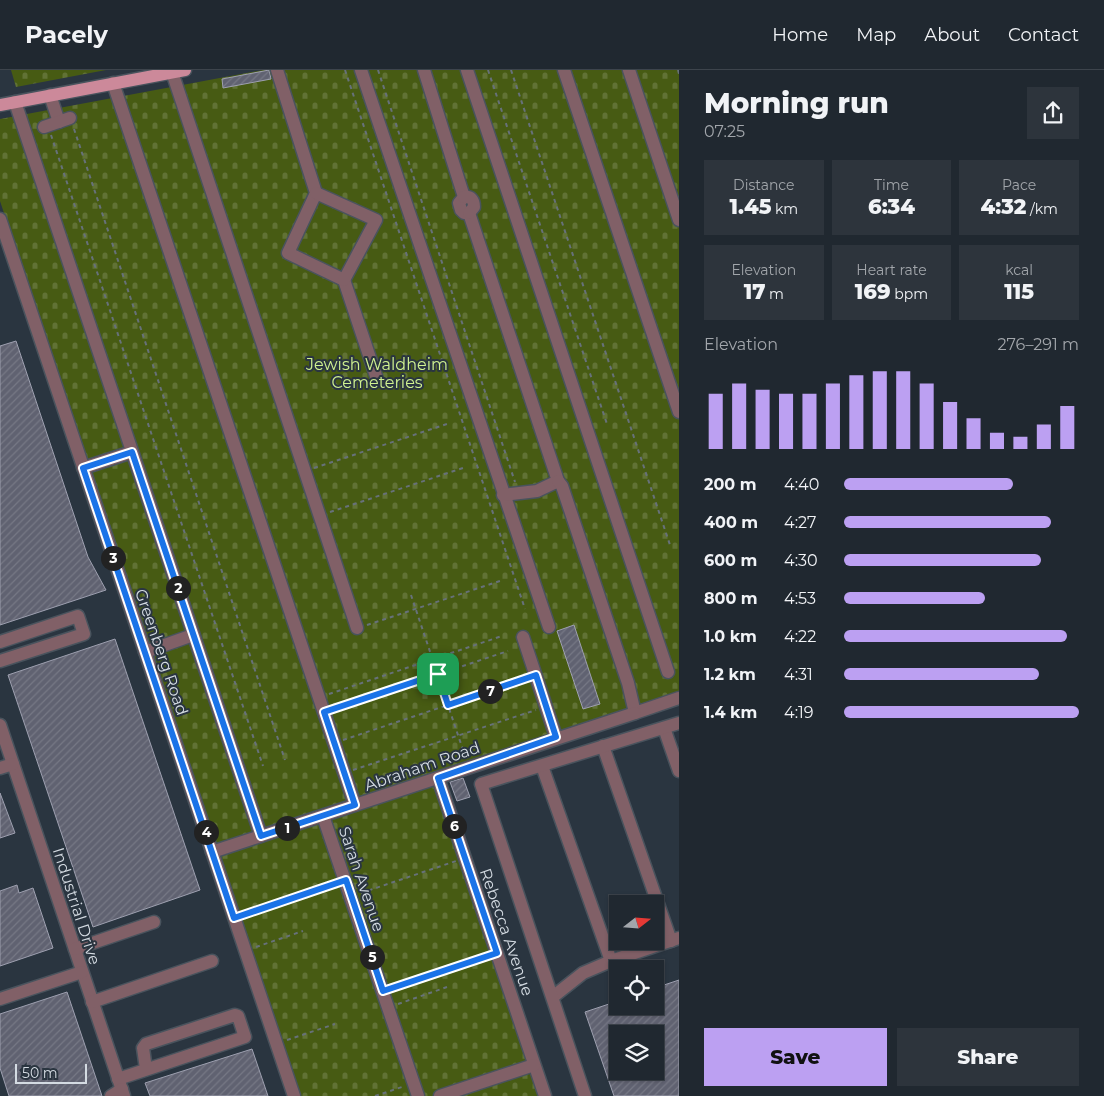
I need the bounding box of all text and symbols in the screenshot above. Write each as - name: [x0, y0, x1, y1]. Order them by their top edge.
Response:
- text: Pacely: [25, 20, 108, 49]
- text: Home: [772, 24, 828, 46]
- text: Map: [856, 24, 896, 46]
- text: About: [924, 24, 980, 46]
- text: Contact: [1008, 24, 1079, 46]
- text: Morning run: [704, 86, 889, 120]
- button: share: [1027, 87, 1079, 139]
- text: 07:25: [704, 122, 745, 141]
- text: Distance: [733, 176, 795, 194]
- text: Time: [874, 176, 909, 194]
- text: Pace: [1002, 176, 1036, 194]
- text: 1.45: [729, 194, 771, 219]
- text: 6:34: [868, 194, 915, 219]
- text: 4:32: [980, 194, 1026, 219]
- text: km: [771, 200, 798, 218]
- text: /km: [1026, 200, 1058, 218]
- text: Elevation: [731, 261, 796, 279]
- text: Heart rate: [856, 261, 927, 279]
- text: kcal: [1005, 261, 1033, 279]
- text: 17: [744, 279, 765, 304]
- text: 169: [855, 279, 891, 304]
- text: 115: [1004, 279, 1034, 304]
- text: m: [765, 285, 784, 303]
- text: bpm: [891, 285, 928, 303]
- text: Elevation: [704, 335, 778, 354]
- text: 276–291 m: [997, 335, 1079, 354]
- park label: Jewish Waldheim Cemeteries: [305, 355, 448, 392]
- text: 200 m: [704, 475, 756, 494]
- text: 4:40: [784, 475, 819, 494]
- text: 400 m: [704, 513, 758, 532]
- text: 4:27: [784, 513, 817, 532]
- pin: 3: [100, 546, 126, 570]
- text: 3: [109, 549, 118, 567]
- text: 600 m: [704, 551, 757, 570]
- text: 4:30: [784, 551, 818, 570]
- pin: 2: [166, 576, 190, 600]
- text: 2: [174, 579, 183, 597]
- street label: Greenberg Road: [131, 586, 192, 718]
- text: 800 m: [704, 589, 758, 608]
- text: 4:53: [784, 589, 816, 608]
- text: 1.0 km: [704, 627, 757, 646]
- text: 4:22: [784, 627, 816, 646]
- pin: [417, 653, 459, 695]
- icon: arrive: [424, 660, 452, 688]
- text: 1.2 km: [704, 665, 756, 684]
- text: 4:31: [784, 665, 813, 684]
- pin: 7: [478, 678, 502, 704]
- text: 7: [486, 682, 495, 700]
- text: 1.4 km: [704, 703, 757, 722]
- text: 4:19: [784, 703, 814, 722]
- street label: Abraham Road: [362, 738, 482, 795]
- pin: 6: [442, 814, 466, 838]
- pin: 1: [274, 816, 300, 840]
- text: 6: [450, 817, 459, 835]
- text: 1: [285, 819, 290, 837]
- pin: 4: [194, 820, 218, 844]
- text: 4: [202, 823, 211, 841]
- street label: Sarah Avenue: [335, 824, 388, 934]
- street label: Industrial Drive: [49, 845, 104, 967]
- street label: Rebecca Avenue: [476, 866, 537, 998]
- north arrow: [609, 895, 664, 950]
- map controls: [609, 895, 664, 1080]
- pin: 5: [360, 944, 384, 970]
- text: 5: [368, 948, 377, 966]
- button: locate: [609, 960, 664, 1015]
- button: layers: [609, 1025, 664, 1080]
- button: Save: [704, 1028, 887, 1086]
- button: Share: [897, 1028, 1079, 1086]
- scale bar: [15, 1061, 88, 1084]
- text: 50 m: [22, 1064, 58, 1082]

